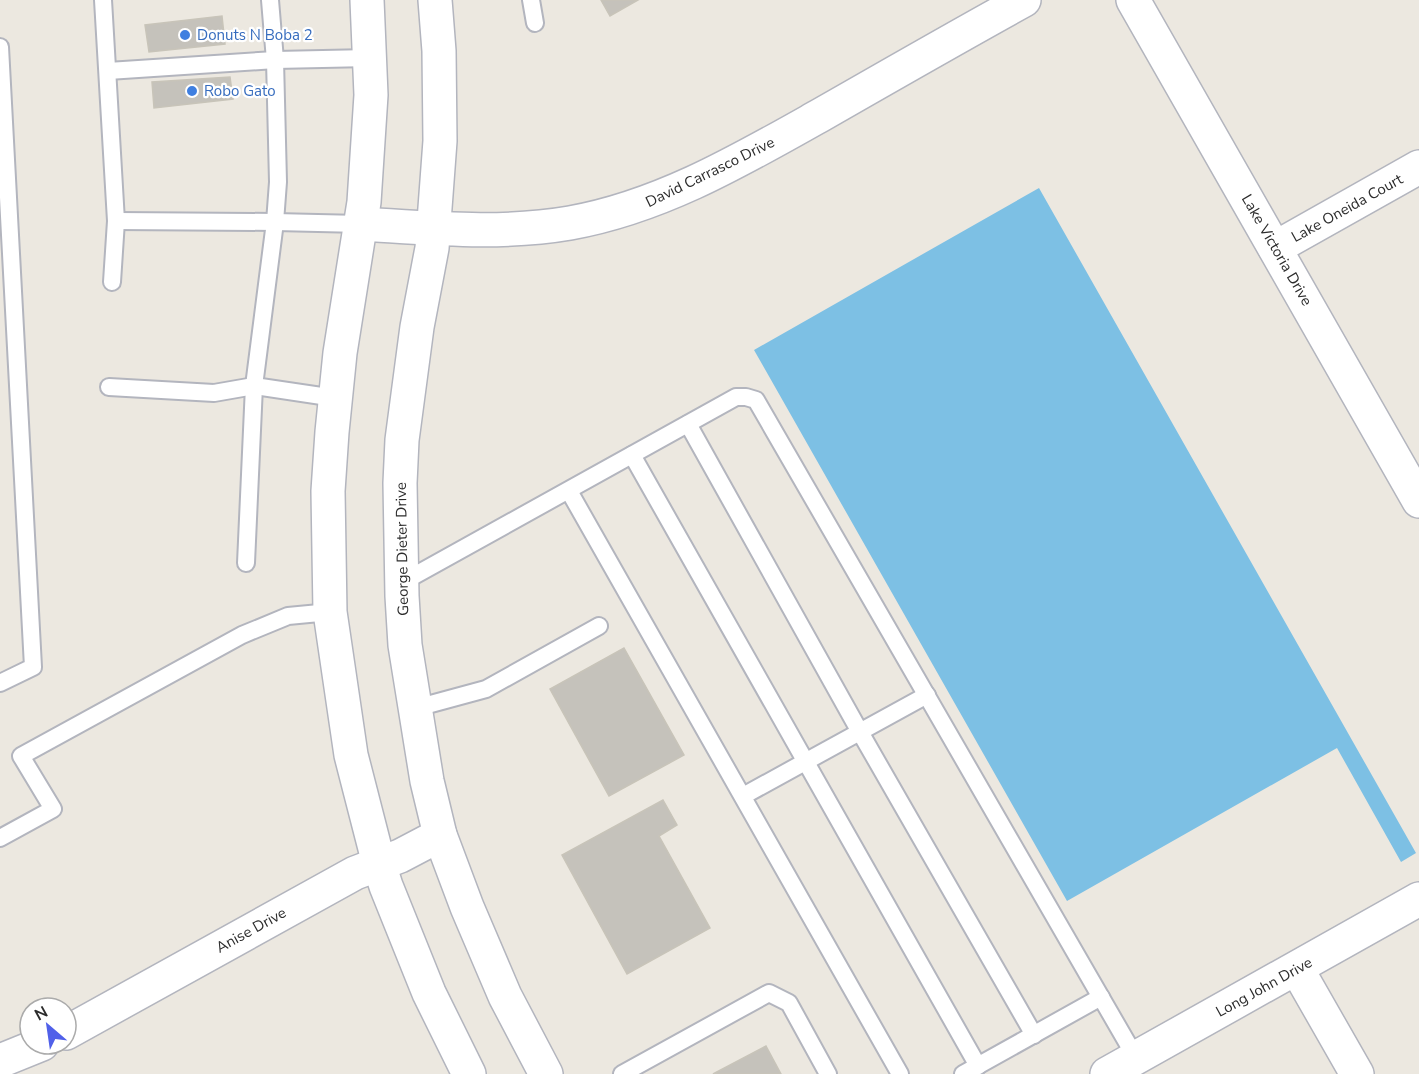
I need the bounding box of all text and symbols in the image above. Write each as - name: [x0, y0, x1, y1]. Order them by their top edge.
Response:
- place label: Donuts N Boba 2: [197, 25, 313, 45]
- marker: Donuts N Boba 2: [178, 28, 192, 42]
- place label: Robo Gato: [204, 81, 276, 101]
- marker: Robo Gato: [185, 84, 199, 98]
- street label: David Carrasco Drive: [642, 132, 778, 212]
- street label: Lake Oneida Court: [1288, 169, 1407, 247]
- street label: Lake Victoria Drive: [1237, 191, 1317, 309]
- street label: George Dieter Drive: [391, 482, 413, 616]
- street label: Anise Drive: [212, 902, 290, 958]
- street label: Long John Drive: [1212, 952, 1316, 1022]
- north arrow: [18, 996, 78, 1056]
- text: N: [31, 1001, 52, 1026]

